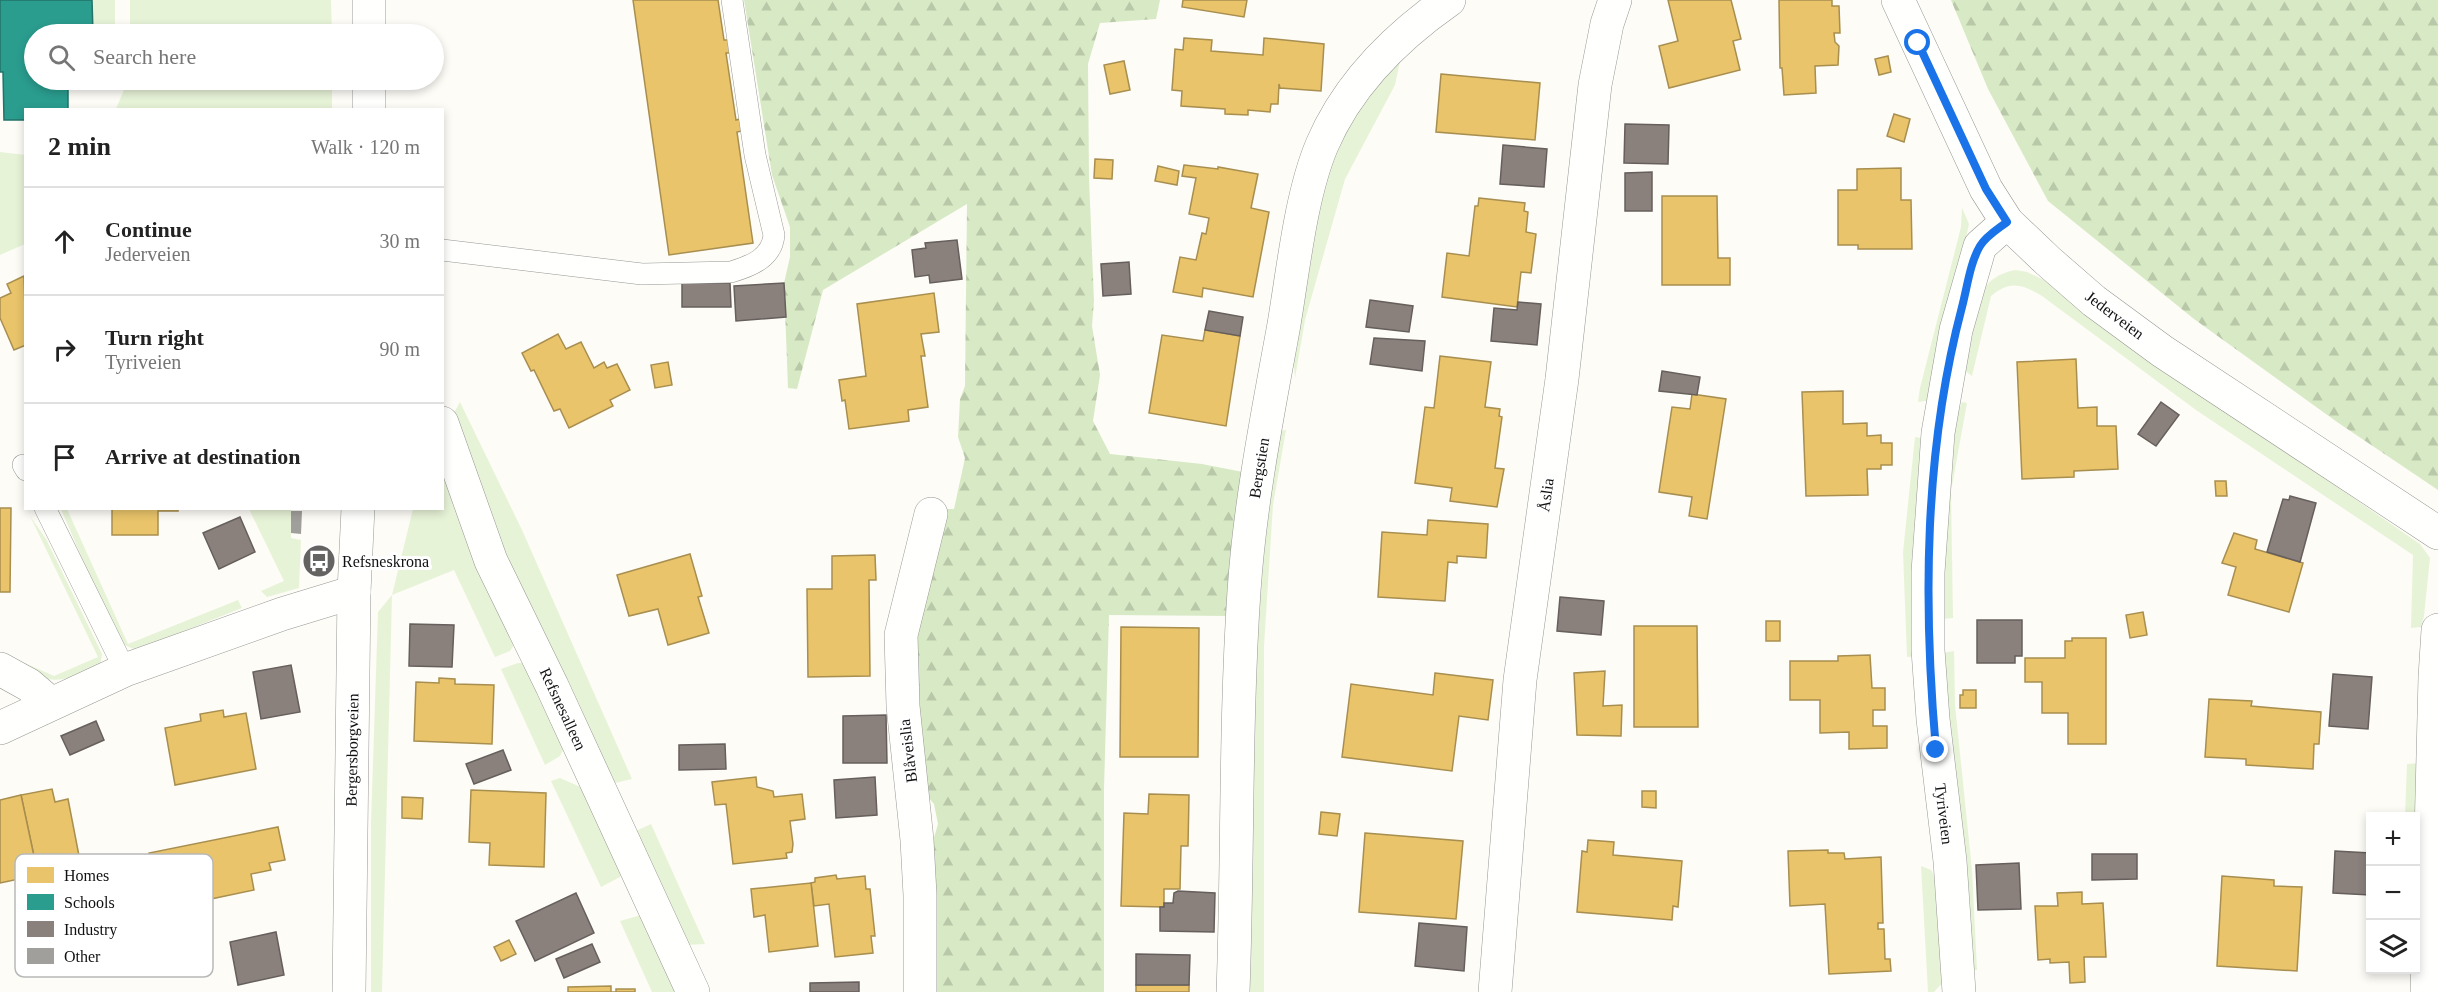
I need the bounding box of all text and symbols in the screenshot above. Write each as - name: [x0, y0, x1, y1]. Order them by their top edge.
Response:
- search box: [24, 24, 444, 90]
- route start: [1904, 29, 1930, 55]
- icon: search: [45, 41, 78, 74]
- text: Search here: [93, 44, 196, 69]
- text: 2 min: [48, 132, 111, 161]
- text: Walk · 120 m: [311, 136, 420, 158]
- text: Continue: [105, 217, 192, 242]
- icon: ahead: [48, 225, 81, 258]
- text: 30 m: [379, 230, 420, 252]
- text: Jederveien: [105, 243, 191, 265]
- street label: Jederveien: [2083, 288, 2147, 342]
- text: Turn right: [105, 325, 204, 350]
- icon: right: [48, 333, 81, 366]
- text: 90 m: [379, 338, 420, 360]
- text: Tyriveien: [105, 351, 181, 373]
- street label: Bergstien: [1246, 437, 1273, 500]
- icon: arrive: [48, 441, 81, 474]
- text: Arrive at destination: [105, 444, 301, 469]
- street label: Åslia: [1535, 477, 1557, 513]
- bus stop icon: Refsneskrona: [301, 543, 337, 579]
- place label: Refsneskrona: [342, 553, 429, 570]
- street label: Refsnesalleen: [537, 665, 589, 753]
- street label: Bergersborgveien: [343, 693, 362, 807]
- street label: Blåveislia: [896, 718, 920, 784]
- route end: [1922, 736, 1948, 762]
- street label: Tyriveien: [1931, 783, 1956, 845]
- map controls: [2366, 812, 2420, 974]
- button: +: [2366, 812, 2420, 866]
- legend: [15, 854, 213, 977]
- button: −: [2366, 866, 2420, 920]
- text: Homes: [64, 867, 109, 884]
- text: Schools: [64, 894, 115, 911]
- button: layers: [2366, 920, 2420, 974]
- text: Industry: [64, 921, 117, 939]
- text: Other: [64, 948, 101, 965]

